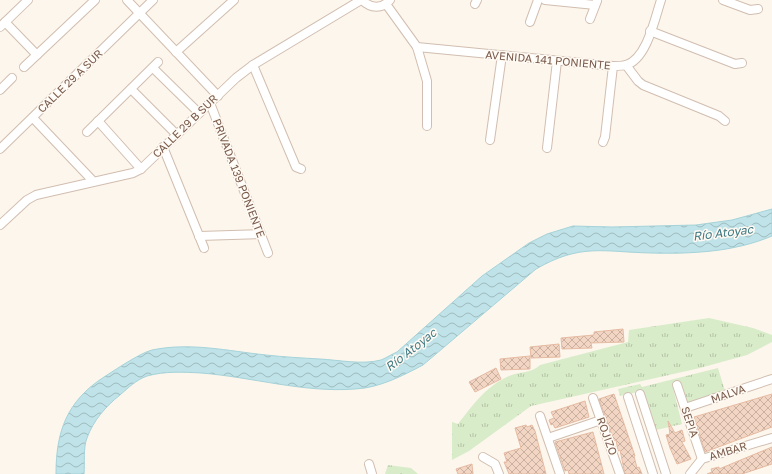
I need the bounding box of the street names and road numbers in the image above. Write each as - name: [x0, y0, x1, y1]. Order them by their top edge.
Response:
- street label: CALLE 29 A SUR: [35, 46, 105, 115]
- street label: AVENIDA 141 PONIENTE: [485, 48, 612, 71]
- street label: CALLE 29 B SUR: [150, 91, 220, 160]
- street label: PRIVADA 139 PONIENTE: [211, 116, 268, 239]
- street label: MALVA: [709, 381, 747, 405]
- street label: SEPIA: [679, 405, 702, 440]
- street label: ROJIZO: [595, 415, 620, 457]
- street label: AMBAR: [707, 439, 748, 462]

